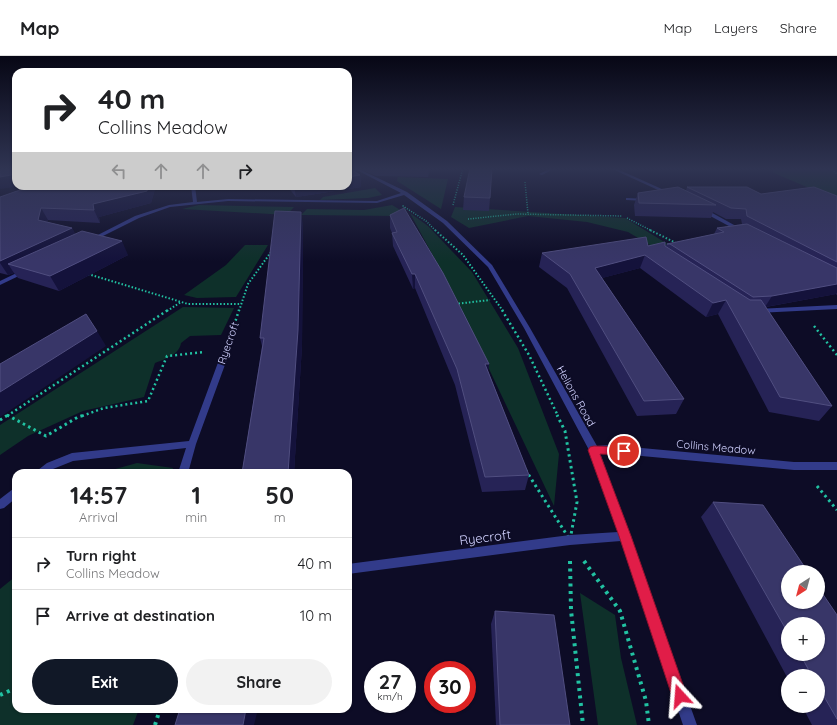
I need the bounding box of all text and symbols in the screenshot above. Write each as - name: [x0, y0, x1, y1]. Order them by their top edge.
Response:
- text: Map: [20, 16, 59, 40]
- text: Map: [663, 19, 692, 37]
- text: Layers: [714, 19, 758, 37]
- text: Share: [780, 19, 817, 37]
- text: 40 m: [98, 81, 165, 116]
- icon: right: [32, 84, 84, 136]
- text: Collins Meadow: [98, 116, 228, 139]
- icon: left: [108, 160, 130, 182]
- icon: ahead: [150, 160, 172, 182]
- icon: ahead: [192, 160, 214, 182]
- icon: right: [234, 160, 256, 182]
- street label: Ryecroft: [214, 320, 242, 366]
- street label: Helions Road: [554, 363, 598, 429]
- pin: [607, 434, 641, 468]
- street label: Collins Meadow: [676, 437, 756, 457]
- icon: arrive: [613, 440, 635, 462]
- text: 14:57: [70, 480, 127, 510]
- text: 1: [192, 480, 201, 510]
- text: 50: [265, 480, 294, 510]
- text: Arrival: [79, 509, 118, 525]
- text: min: [185, 509, 207, 525]
- text: m: [274, 509, 286, 525]
- street label: Ryecroft: [458, 526, 512, 548]
- text: Turn right: [66, 546, 137, 565]
- icon: right: [32, 553, 54, 575]
- text: 40 m: [297, 554, 332, 573]
- text: Collins Meadow: [66, 565, 160, 581]
- north arrow: [781, 565, 825, 609]
- map controls: [781, 565, 825, 713]
- icon: arrive: [32, 605, 54, 627]
- text: Arrive at destination: [66, 606, 215, 625]
- text: 10 m: [300, 606, 332, 625]
- button: +: [781, 617, 825, 661]
- button: Exit: [32, 659, 178, 705]
- button: Share: [186, 659, 332, 705]
- speed limit sign: 30: [424, 661, 476, 713]
- text: 27: [379, 669, 401, 694]
- button: −: [781, 669, 825, 713]
- position arrow: [659, 675, 701, 717]
- text: km/h: [377, 690, 403, 703]

